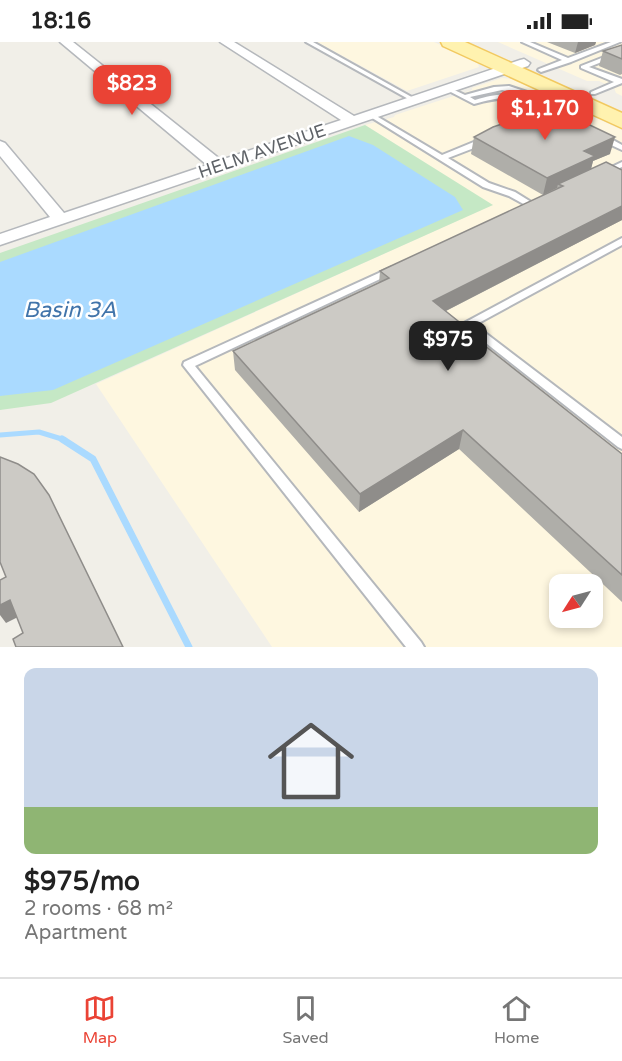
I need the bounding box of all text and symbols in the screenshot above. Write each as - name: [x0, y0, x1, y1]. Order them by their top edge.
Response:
- text: 18:16: [30, 8, 91, 34]
- pin: $823: [96, 65, 168, 116]
- text: $823: [107, 72, 157, 96]
- pin: $1,170: [496, 90, 594, 141]
- text: $1,170: [511, 97, 579, 121]
- street label: HELM AVENUE: [195, 119, 329, 183]
- water label: Basin 3A: [24, 297, 117, 323]
- pin: $975: [412, 321, 484, 372]
- text: $975: [423, 328, 473, 352]
- north arrow: [549, 574, 603, 628]
- map controls: [549, 574, 603, 628]
- icon: home: [257, 707, 365, 815]
- text: $975/mo: [24, 866, 140, 897]
- text: 2 rooms · 68 m²: [24, 897, 173, 921]
- text: Apartment: [24, 921, 127, 945]
- tab: Map: [83, 992, 117, 1048]
- tab: Saved: [282, 992, 329, 1048]
- tab: Home: [494, 992, 539, 1048]

